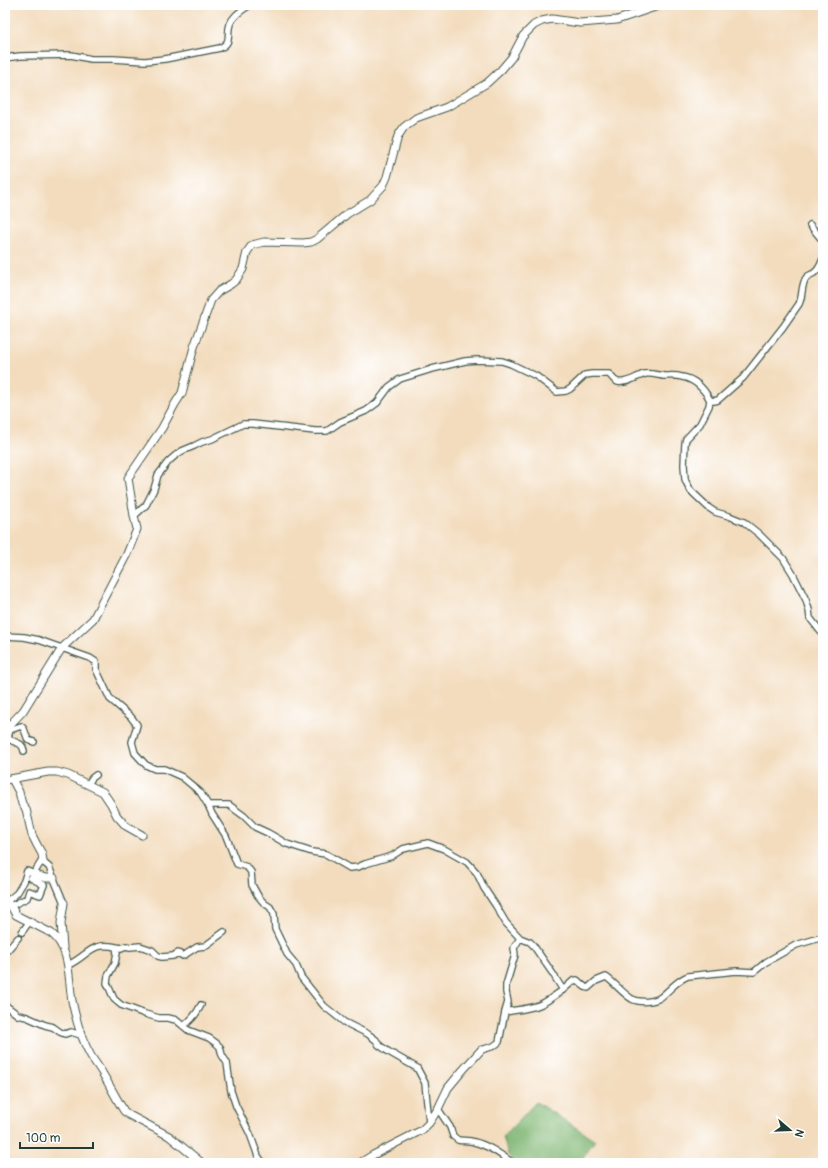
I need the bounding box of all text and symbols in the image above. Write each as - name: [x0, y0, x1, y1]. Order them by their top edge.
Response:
- north arrow: [770, 1110, 810, 1150]
- scale bar: [20, 1124, 93, 1150]
- text: N: [791, 1127, 806, 1139]
- text: 100 m: [26, 1131, 61, 1146]

